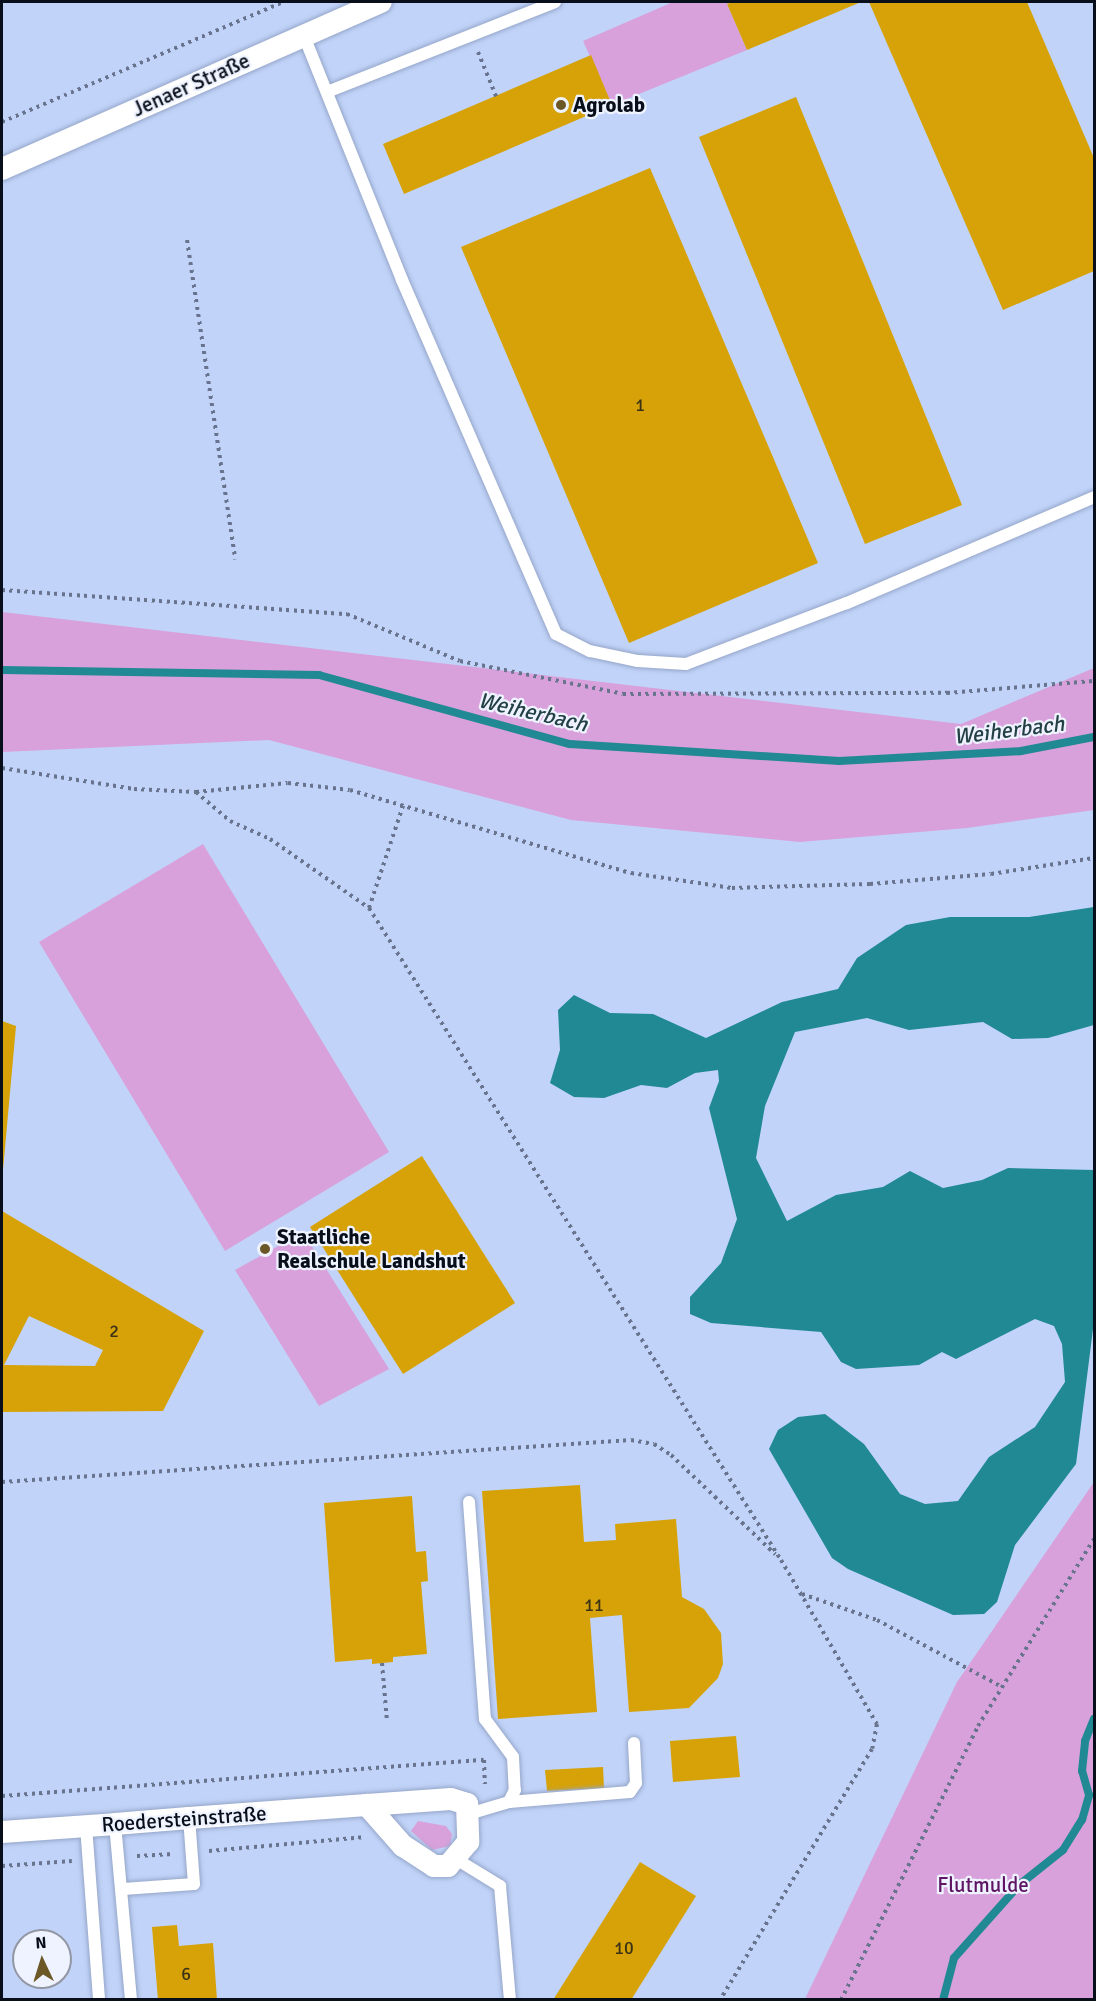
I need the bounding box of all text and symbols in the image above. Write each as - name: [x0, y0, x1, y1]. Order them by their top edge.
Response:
- street label: Jenaer Straße: [128, 48, 254, 122]
- place label: Agrolab: [573, 92, 645, 118]
- marker: Agrolab: [554, 98, 568, 112]
- house number: 1: [635, 394, 645, 416]
- water label: Weiherbach: [476, 687, 590, 737]
- water label: Weiherbach: [952, 710, 1066, 750]
- place label: Staatliche Realschule Landshut: [277, 1224, 466, 1274]
- marker: Staatliche Realschule Landshut: [258, 1242, 272, 1256]
- house number: 2: [109, 1320, 119, 1342]
- house number: 11: [584, 1594, 604, 1616]
- street label: Roedersteinstraße: [101, 1801, 267, 1837]
- park label: Flutmulde: [937, 1872, 1029, 1898]
- north arrow: [12, 1929, 72, 1989]
- text: N: [35, 1933, 47, 1953]
- house number: 10: [614, 1937, 634, 1959]
- house number: 6: [181, 1963, 191, 1985]

